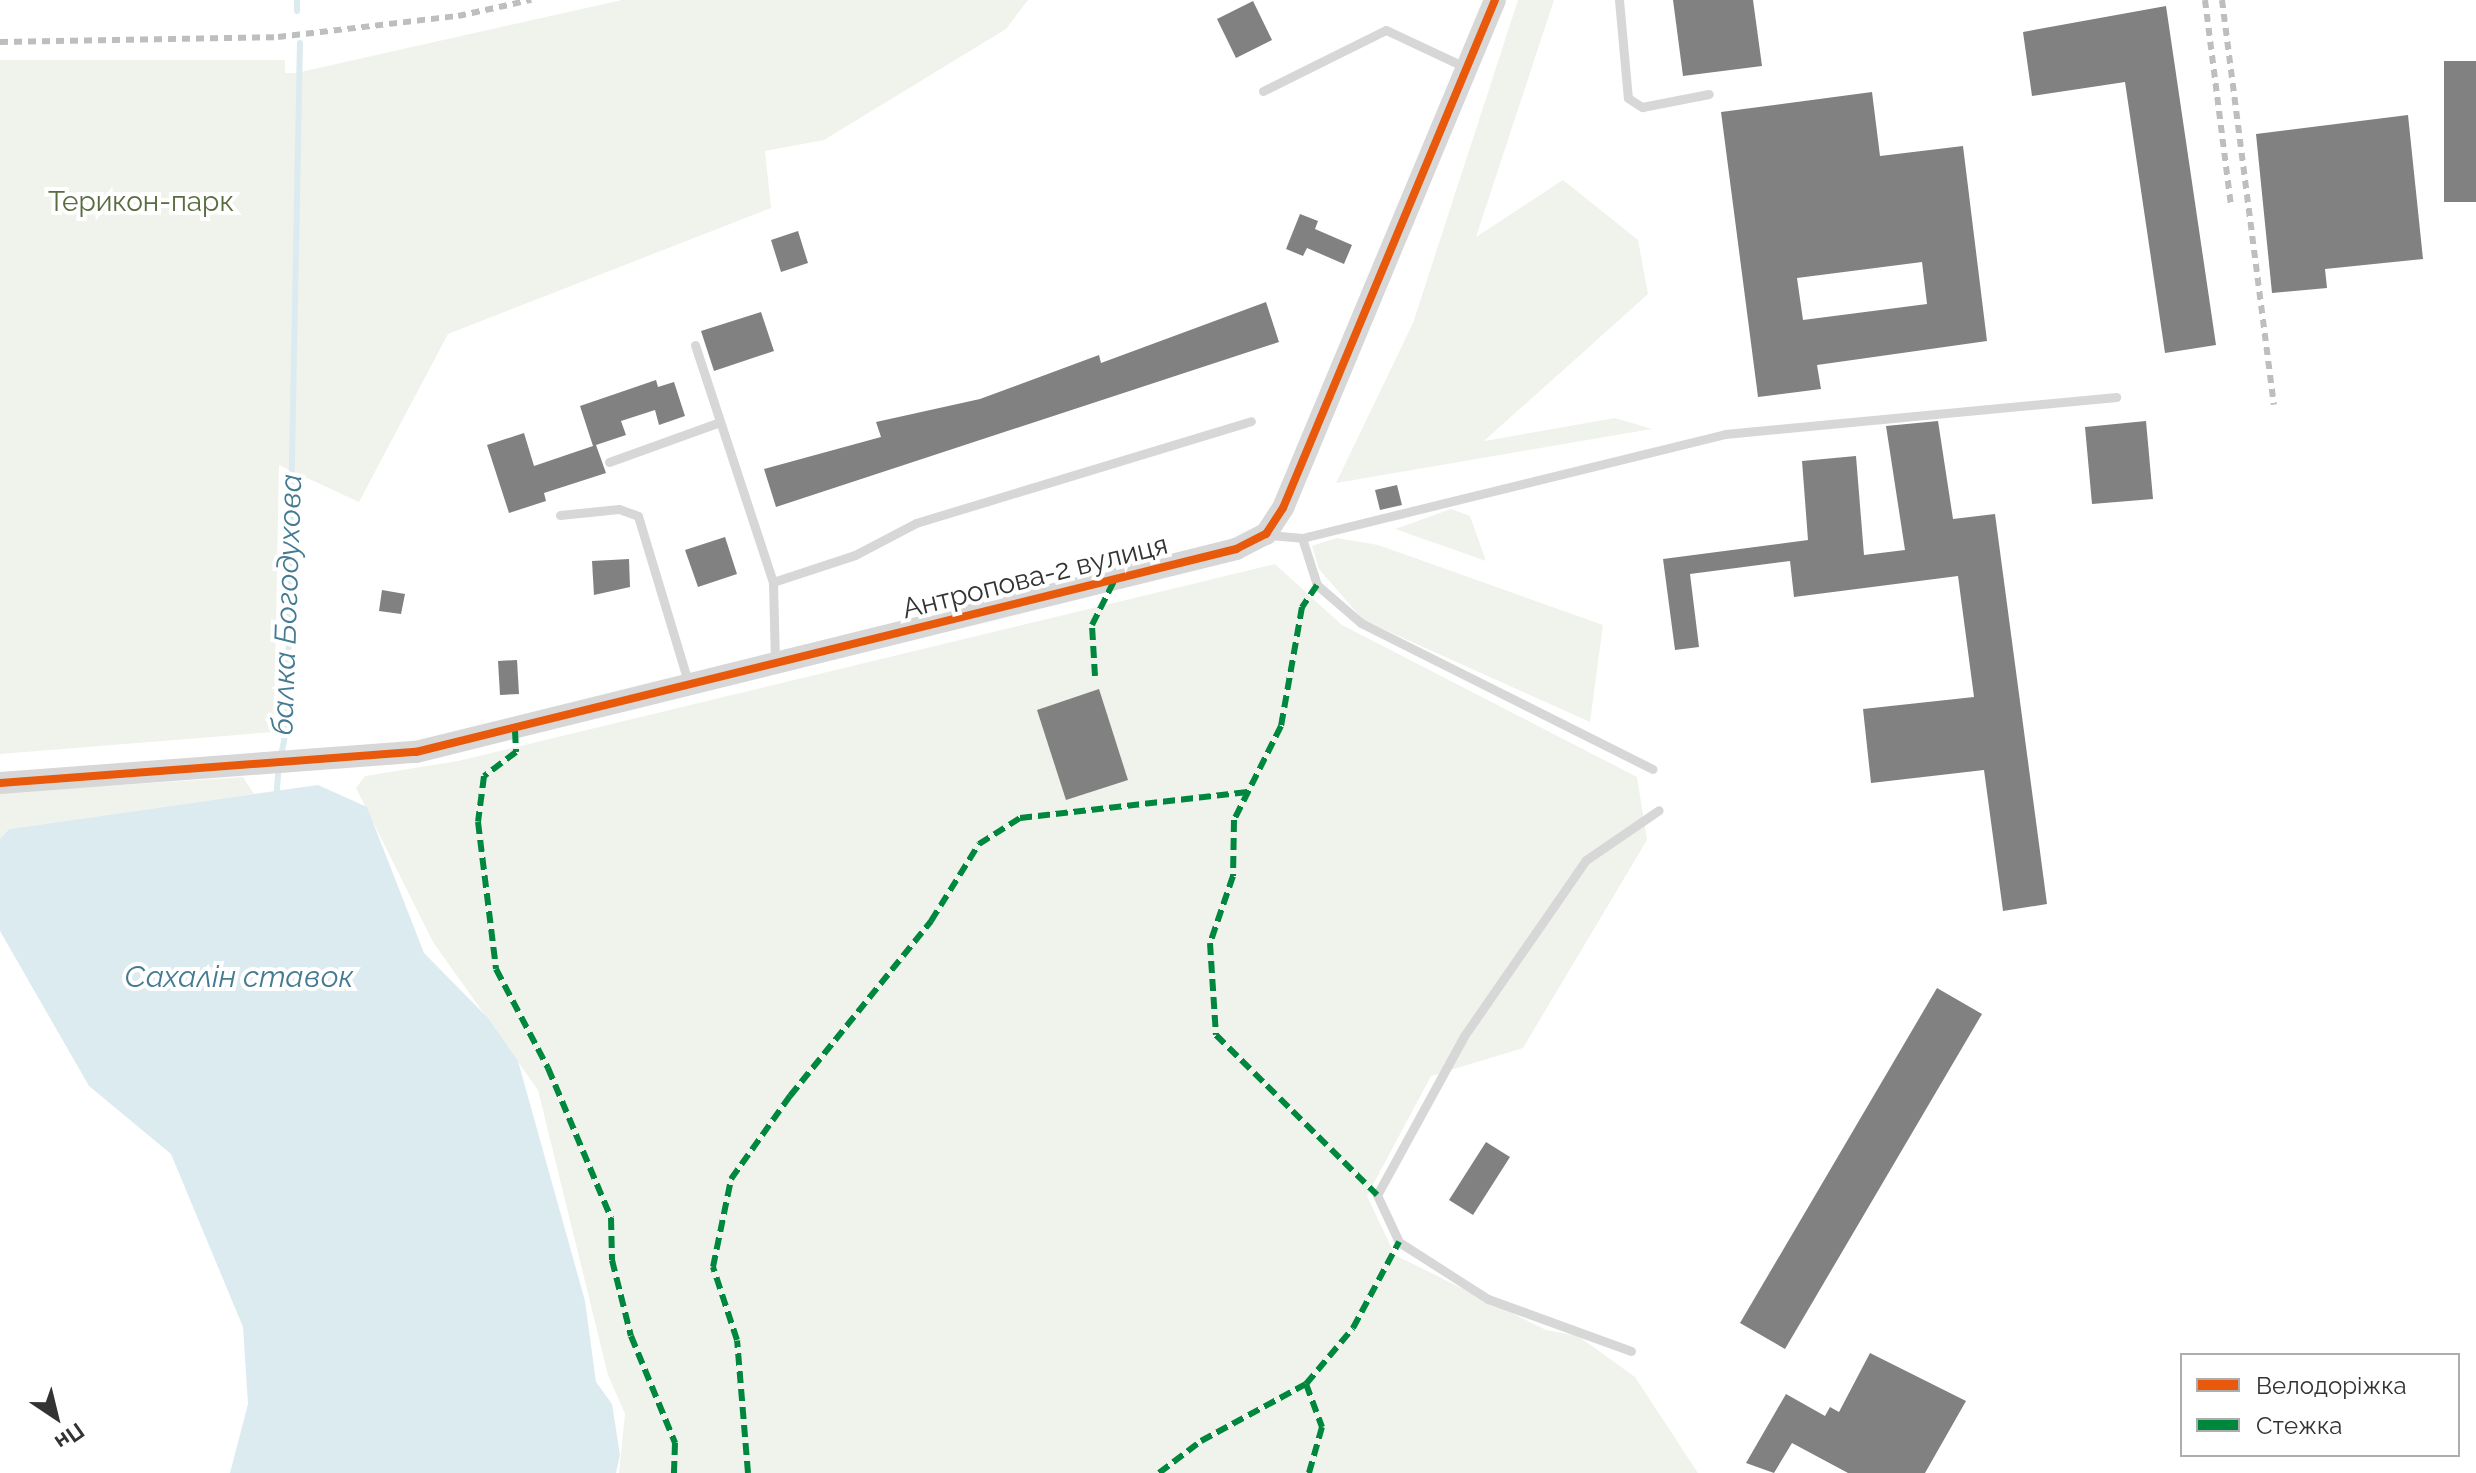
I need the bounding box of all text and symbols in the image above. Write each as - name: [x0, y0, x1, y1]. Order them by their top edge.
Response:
- park label: Терикон-парк: [48, 185, 234, 219]
- water label: балка Богодухова: [264, 473, 310, 737]
- street label: Антропова-2 вулиця: [899, 528, 1171, 626]
- water label: Сахалін ставок: [125, 959, 353, 995]
- legend: [2180, 1353, 2460, 1457]
- text: Велодоріжка: [2256, 1371, 2407, 1400]
- north arrow: [16, 1377, 96, 1457]
- text: Стежка: [2256, 1411, 2342, 1440]
- text: Пн: [50, 1418, 89, 1456]

